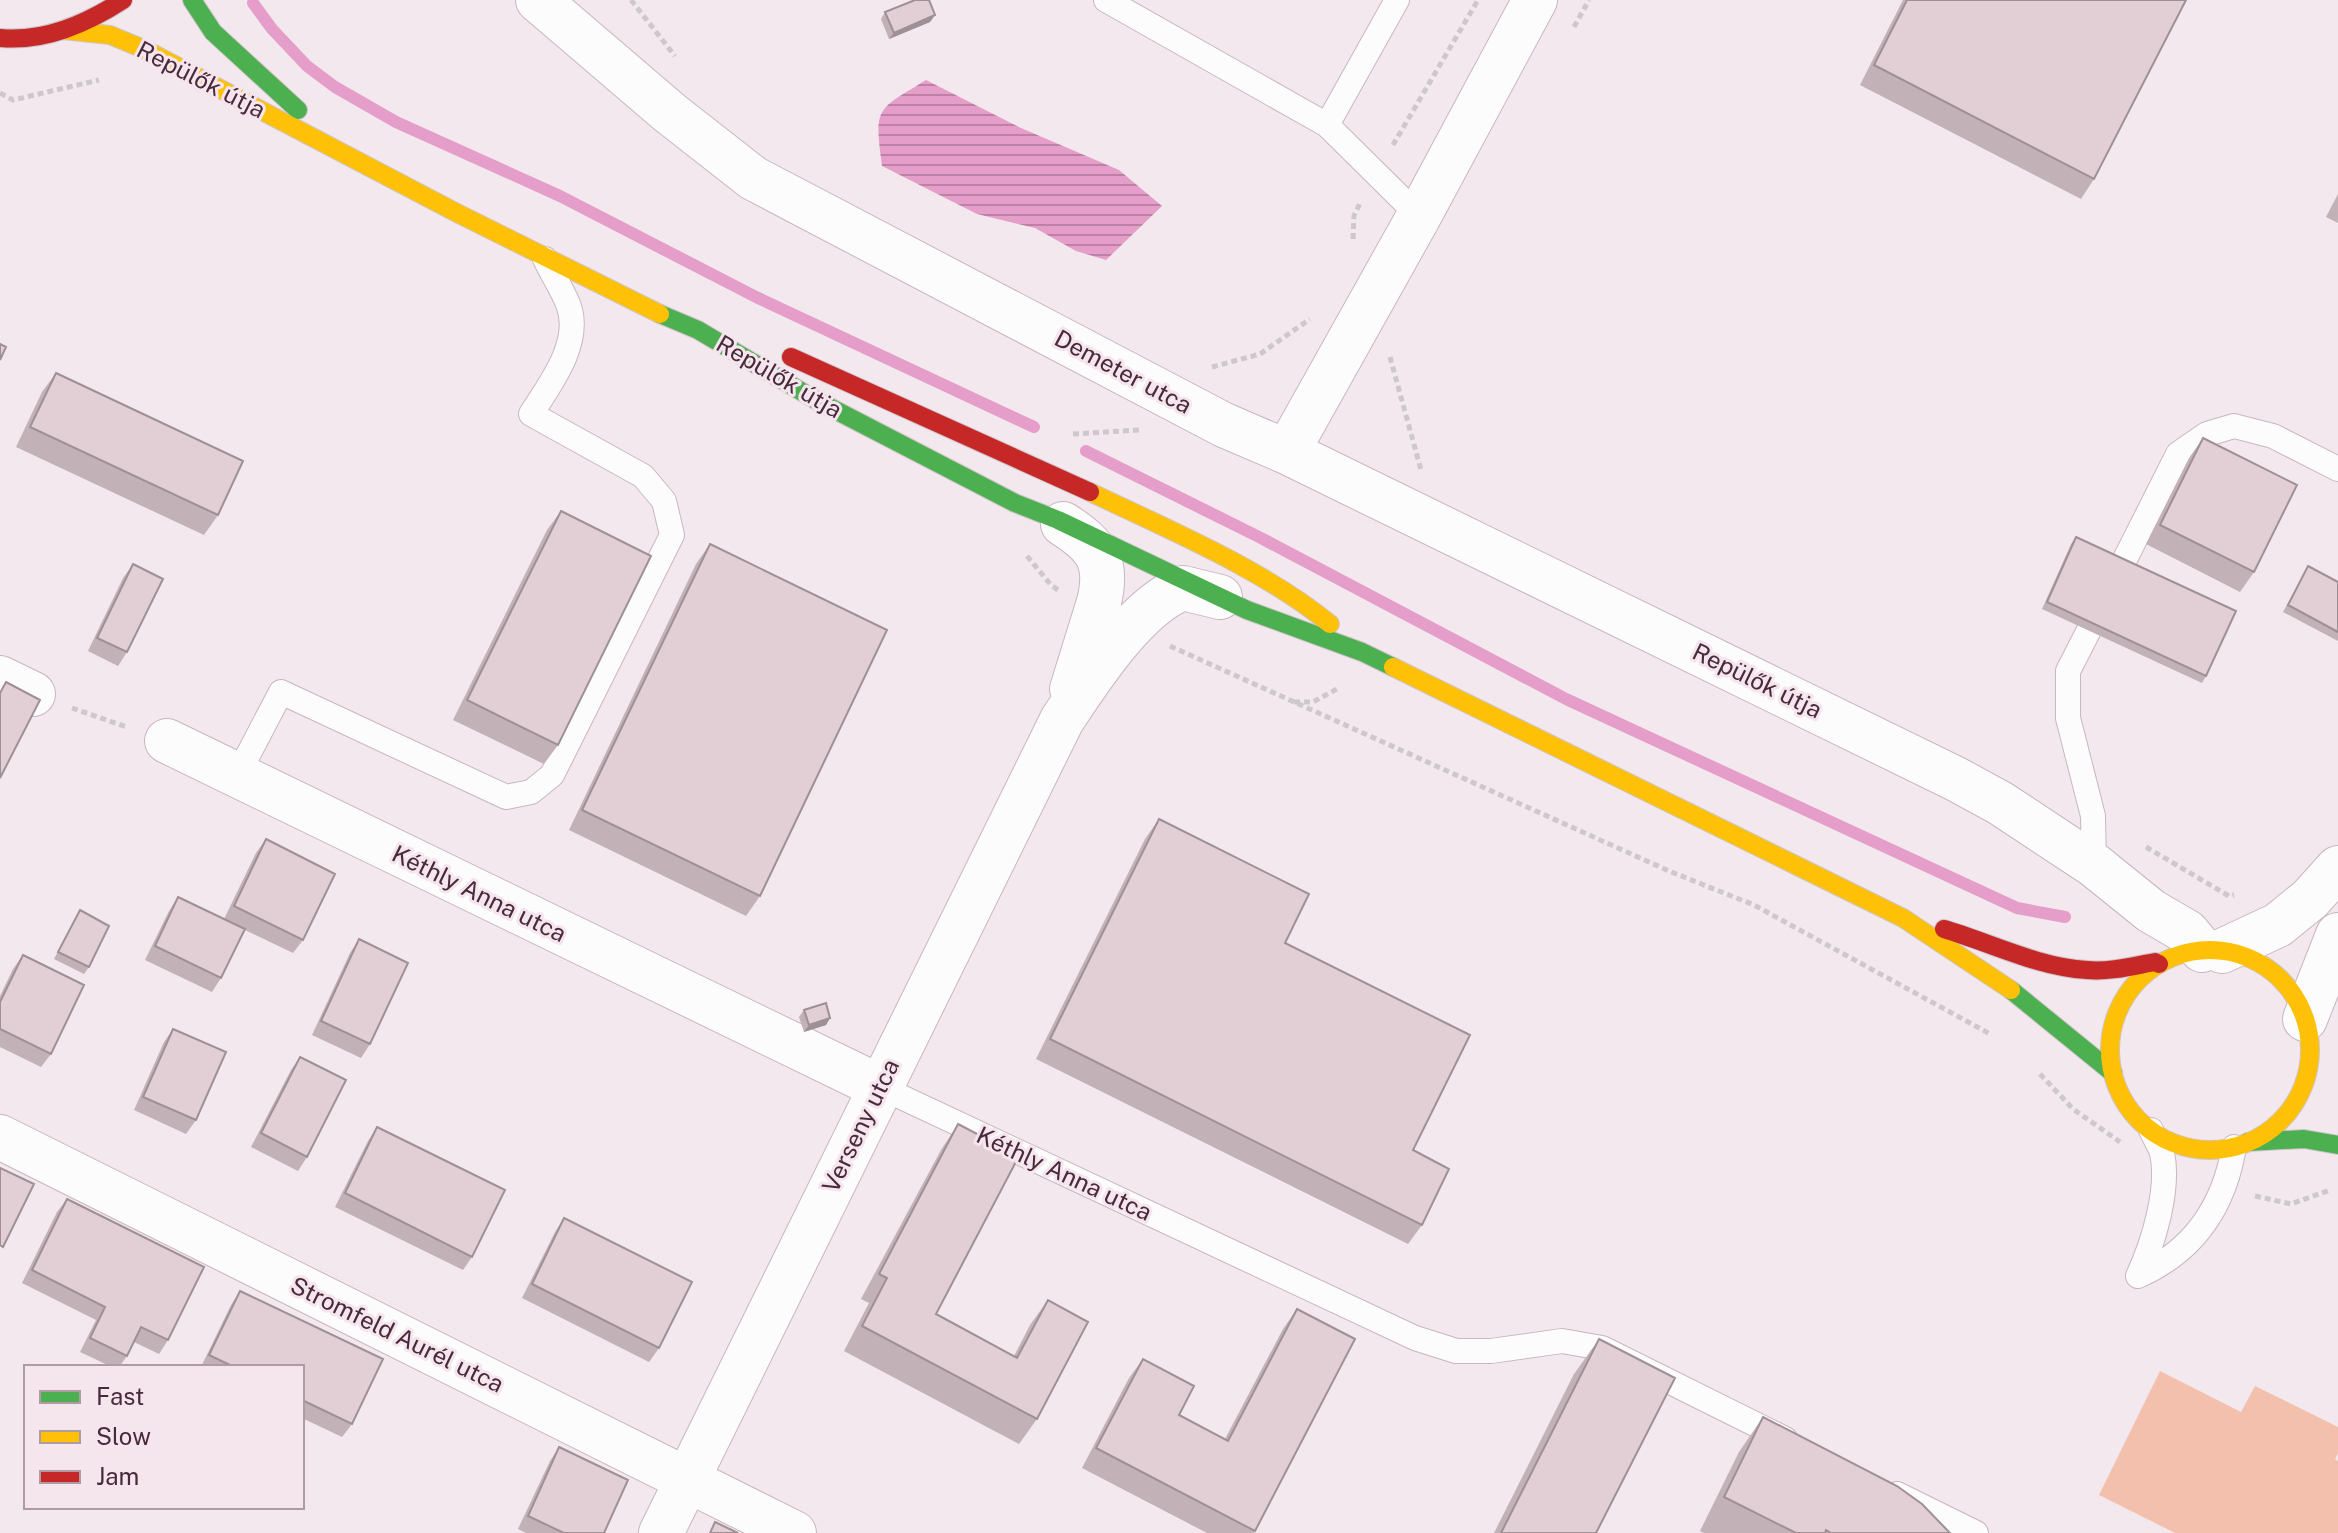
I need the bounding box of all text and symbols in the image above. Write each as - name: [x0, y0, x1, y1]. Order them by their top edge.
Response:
- street label: Repülők útja: [133, 35, 270, 123]
- street label: Demeter utca: [1050, 323, 1197, 419]
- street label: Repülők útja: [712, 329, 847, 423]
- street label: Repülők útja: [1688, 637, 1827, 723]
- street label: Kéthly Anna utca: [388, 839, 571, 947]
- street label: Verseny utca: [816, 1054, 904, 1197]
- street label: Kéthly Anna utca: [972, 1120, 1157, 1226]
- street label: Stromfeld Aurél utca: [286, 1270, 509, 1398]
- legend: [24, 1365, 304, 1509]
- text: Fast: [96, 1382, 144, 1410]
- text: Slow: [96, 1422, 151, 1450]
- text: Jam: [96, 1462, 139, 1490]

